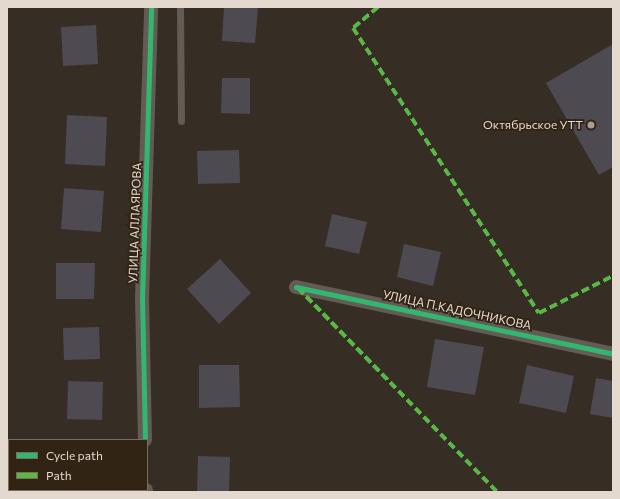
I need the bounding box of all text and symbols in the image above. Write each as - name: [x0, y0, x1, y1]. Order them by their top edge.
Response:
- place label: Октябрьское УТТ: [483, 118, 583, 132]
- marker: Октябрьское УТТ: [586, 120, 596, 130]
- street label: УЛИЦА АЛЛАЯРОВА: [126, 162, 144, 284]
- street label: УЛИЦА П.КАДОЧНИКОВА: [381, 287, 533, 333]
- legend: [8, 439, 148, 491]
- text: Cycle path: [46, 448, 103, 462]
- text: Path: [46, 468, 72, 482]

